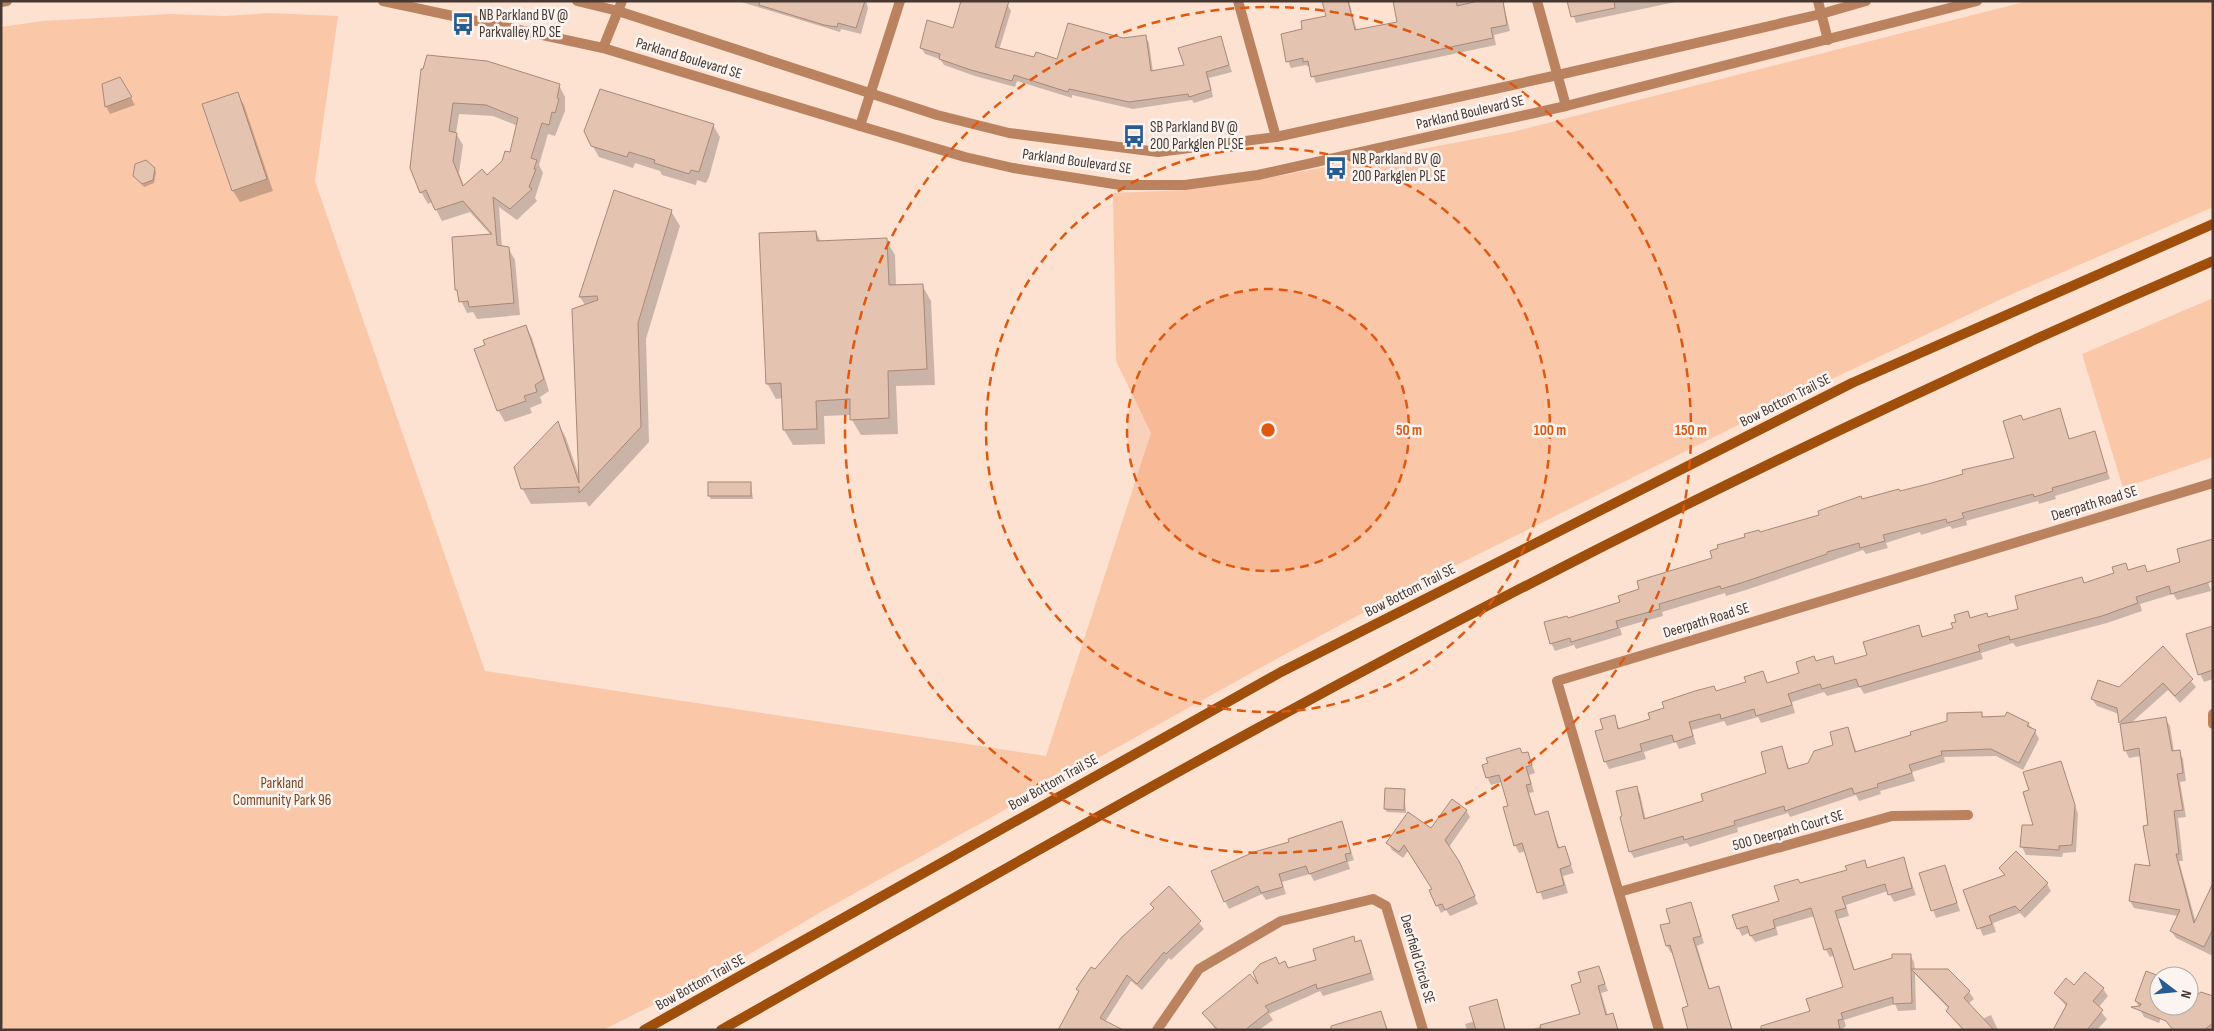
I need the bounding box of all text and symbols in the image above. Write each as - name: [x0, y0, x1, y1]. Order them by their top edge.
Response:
- place label: NB Parkland BV @ Parkvalley RD SE: [479, 6, 568, 42]
- bus stop icon: NB Parkland BV @ Parkvalley RD SE: [450, 11, 476, 37]
- street label: Parkland Boulevard SE: [633, 33, 744, 84]
- street label: Parkland Boulevard SE: [1414, 91, 1526, 134]
- place label: SB Parkland BV @ 200 Parkglen PL SE: [1150, 118, 1244, 154]
- bus stop icon: SB Parkland BV @ 200 Parkglen PL SE: [1121, 123, 1147, 149]
- street label: Parkland Boulevard SE: [1021, 144, 1133, 179]
- place label: NB Parkland BV @ 200 Parkglen PL SE: [1352, 150, 1446, 186]
- bus stop icon: NB Parkland BV @ 200 Parkglen PL SE: [1323, 155, 1349, 181]
- street label: Bow Bottom Trail SE: [1737, 369, 1834, 431]
- centre of rings: [1259, 421, 1277, 439]
- text: 50 m: [1396, 421, 1422, 440]
- text: 100 m: [1534, 421, 1566, 440]
- text: 150 m: [1675, 421, 1707, 440]
- street label: Deerpath Road SE: [2049, 481, 2140, 526]
- street label: Bow Bottom Trail SE: [1362, 559, 1459, 621]
- street label: Deerpath Road SE: [1661, 598, 1752, 643]
- street label: Bow Bottom Trail SE: [1005, 750, 1101, 815]
- park label: Parkland Community Park 96: [233, 774, 331, 810]
- street label: 500 Deerpath Court SE: [1730, 806, 1846, 855]
- street label: Deerfield Circle SE: [1396, 912, 1439, 1006]
- street label: Bow Bottom Trail SE: [652, 950, 748, 1015]
- north arrow: [2149, 966, 2199, 1016]
- text: N: [2177, 989, 2195, 1000]

